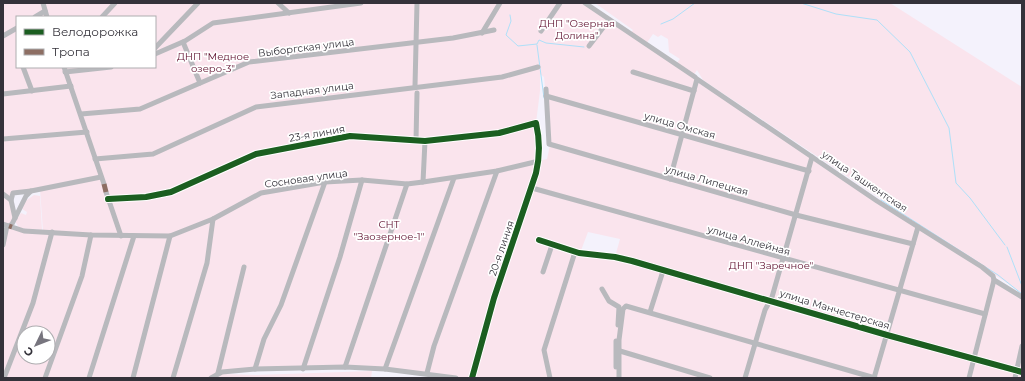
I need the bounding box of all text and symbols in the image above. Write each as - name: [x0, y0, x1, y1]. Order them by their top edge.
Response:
- legend: [16, 16, 156, 68]
- park label: ДНП "Озерная Долина": [539, 17, 615, 42]
- text: Велодорожка: [52, 24, 138, 39]
- street label: Выборгская улица: [257, 35, 355, 60]
- text: Тропа: [52, 44, 90, 59]
- park label: ДНП "Медное озеро-3": [177, 50, 249, 75]
- street label: Западная улица: [270, 79, 354, 102]
- street label: улица Омская: [642, 109, 717, 142]
- street label: 23-я линия: [288, 122, 346, 145]
- street label: улица Ташкентская: [818, 147, 910, 215]
- street label: улица Липецкая: [663, 162, 750, 199]
- street label: Сосновая улица: [264, 166, 348, 191]
- park label: СНТ "Заозерное-1": [354, 218, 425, 243]
- street label: 20-я линия: [486, 219, 517, 277]
- street label: улица Аллейная: [705, 222, 792, 259]
- park label: ДНП "Заречное": [729, 259, 814, 272]
- street label: улица Манчестерская: [777, 286, 892, 332]
- north arrow: [16, 325, 56, 365]
- text: С: [21, 344, 37, 360]

